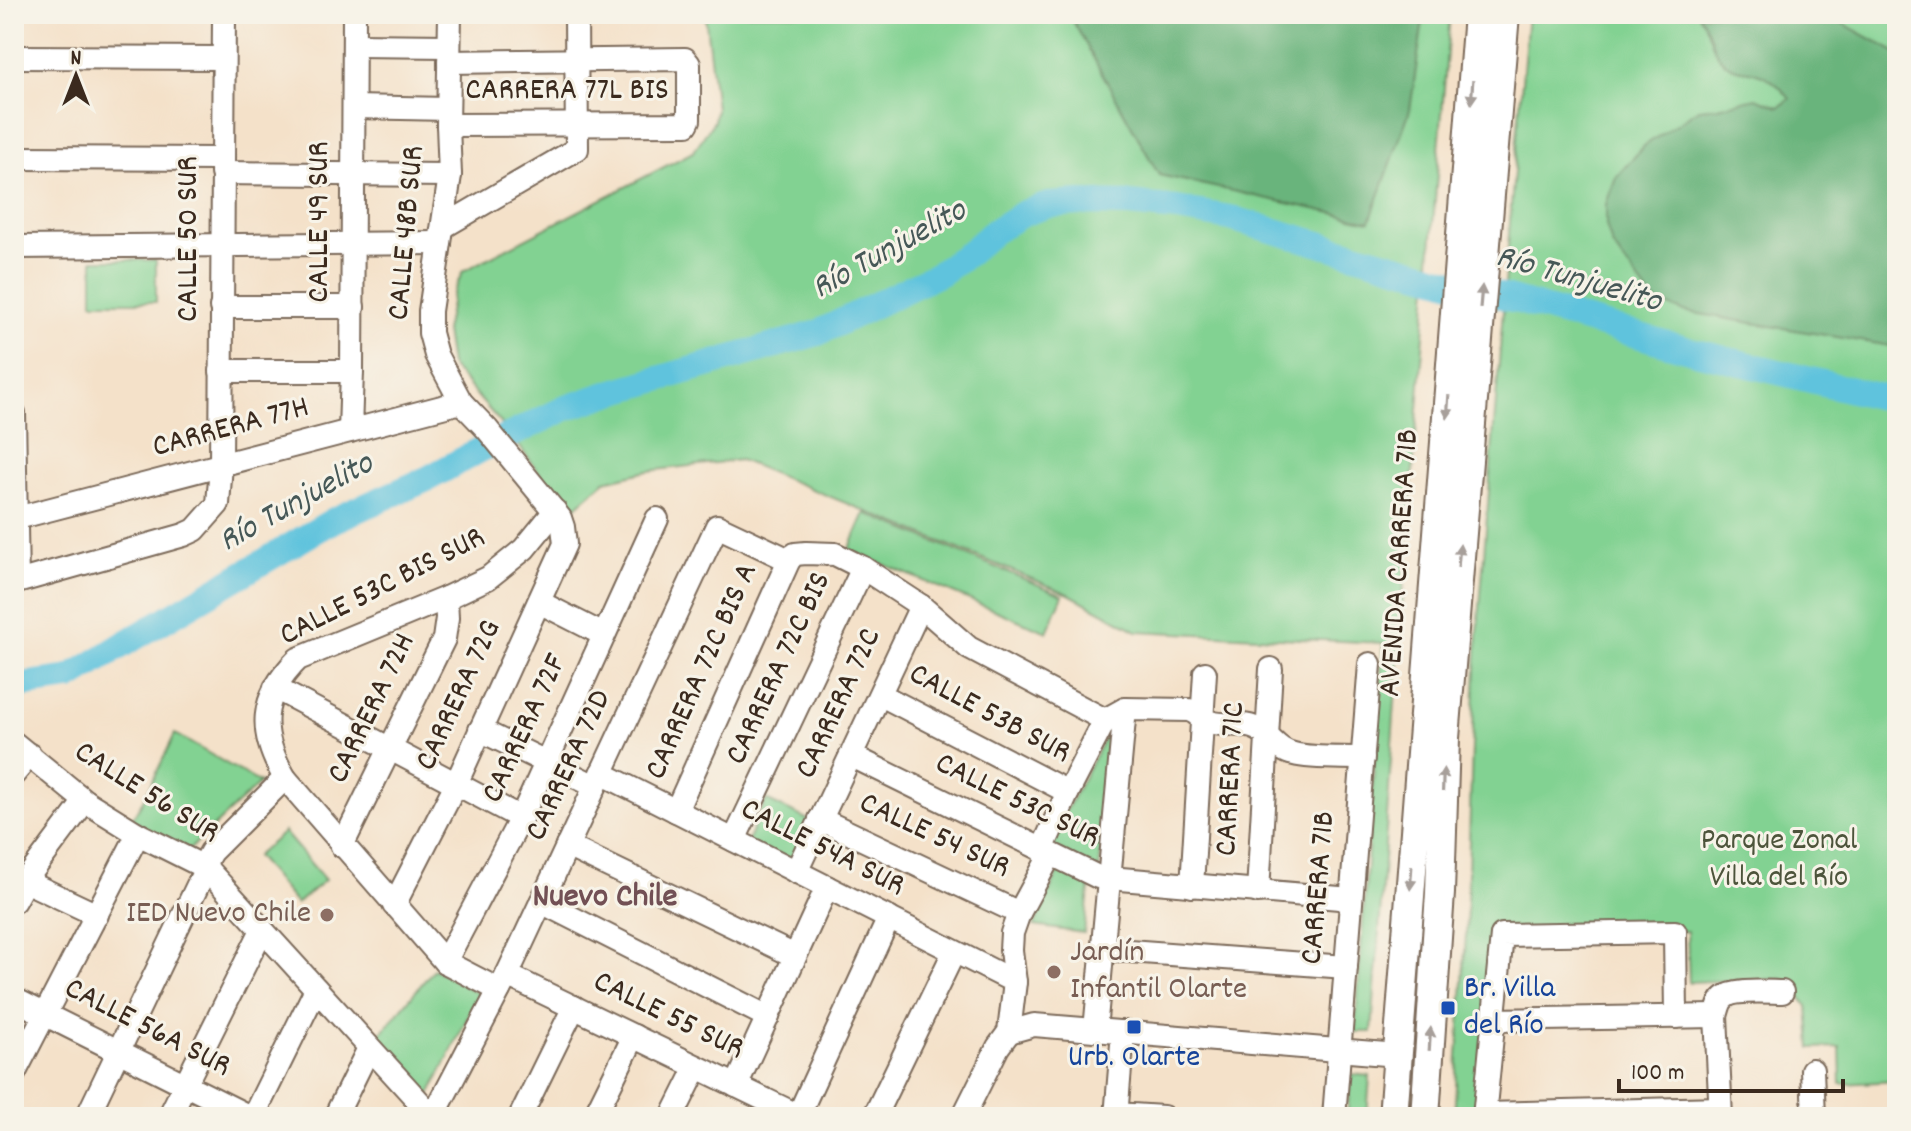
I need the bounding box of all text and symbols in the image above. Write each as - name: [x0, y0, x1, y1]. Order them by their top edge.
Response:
- north arrow: [36, 36, 116, 116]
- text: N: [71, 44, 82, 75]
- street label: CARRERA 77L BIS: [465, 69, 669, 115]
- one-way arrow: [1465, 80, 1478, 105]
- street label: CALLE 49 SUR: [298, 141, 344, 303]
- street label: CALLE 48B SUR: [377, 144, 439, 322]
- street label: CALLE 50 SUR: [167, 156, 213, 322]
- water label: Río Tunjuelito: [804, 187, 978, 314]
- water label: Río Tunjuelito: [1489, 234, 1668, 329]
- one-way arrow: [1475, 284, 1488, 309]
- street label: CARRERA 77H: [148, 386, 314, 472]
- one-way arrow: [1441, 395, 1454, 420]
- street label: AVENIDA CARRERA 71B: [1369, 428, 1433, 698]
- water label: Río Tunjuelito: [211, 440, 385, 567]
- street label: CALLE 53C BIS SUR: [272, 516, 494, 660]
- one-way arrow: [1453, 543, 1466, 568]
- street label: CARRERA 72C BIS A: [635, 556, 771, 788]
- street label: CARRERA 72C BIS: [719, 567, 841, 771]
- street label: CARRERA 72G: [405, 613, 515, 779]
- street label: CARRERA 72C: [788, 623, 892, 785]
- street label: CARRERA 72H: [317, 626, 429, 792]
- street label: CARRERA 72F: [471, 647, 581, 811]
- street label: CALLE 53B SUR: [900, 653, 1078, 777]
- street label: CARRERA 72D: [515, 683, 625, 849]
- street label: CARRERA 71C: [1205, 701, 1259, 857]
- street label: CALLE 56 SUR: [64, 731, 228, 857]
- street label: CALLE 53C SUR: [927, 742, 1107, 862]
- one-way arrow: [1437, 767, 1450, 792]
- street label: CALLE 54 SUR: [851, 782, 1017, 892]
- street label: CALLE 54A SUR: [732, 788, 912, 910]
- street label: CARRERA 71B: [1290, 809, 1350, 967]
- park label: Parque Zonal Villa del Río: [1701, 819, 1858, 902]
- one-way arrow: [1404, 866, 1417, 891]
- district label: Nuevo Chile: [532, 874, 678, 923]
- place label: IED Nuevo Chile: [126, 892, 311, 938]
- marker: IED Nuevo Chile: [318, 906, 336, 924]
- place label: Jardín Infantil Olarte: [1070, 931, 1247, 1014]
- street label: CALLE 55 SUR: [584, 961, 752, 1073]
- marker: Jardín Infantil Olarte: [1045, 963, 1063, 981]
- street label: CALLE 56A SUR: [56, 967, 238, 1091]
- place label: Br. Villa del Río: [1464, 967, 1556, 1050]
- marker: Br. Villa del Río: [1439, 999, 1457, 1017]
- marker: Urb. Olarte: [1125, 1018, 1143, 1036]
- one-way arrow: [1424, 1026, 1437, 1051]
- place label: Urb. Olarte: [1068, 1036, 1200, 1082]
- scale bar: [1619, 1043, 1843, 1093]
- text: 100 m: [1631, 1057, 1684, 1091]

